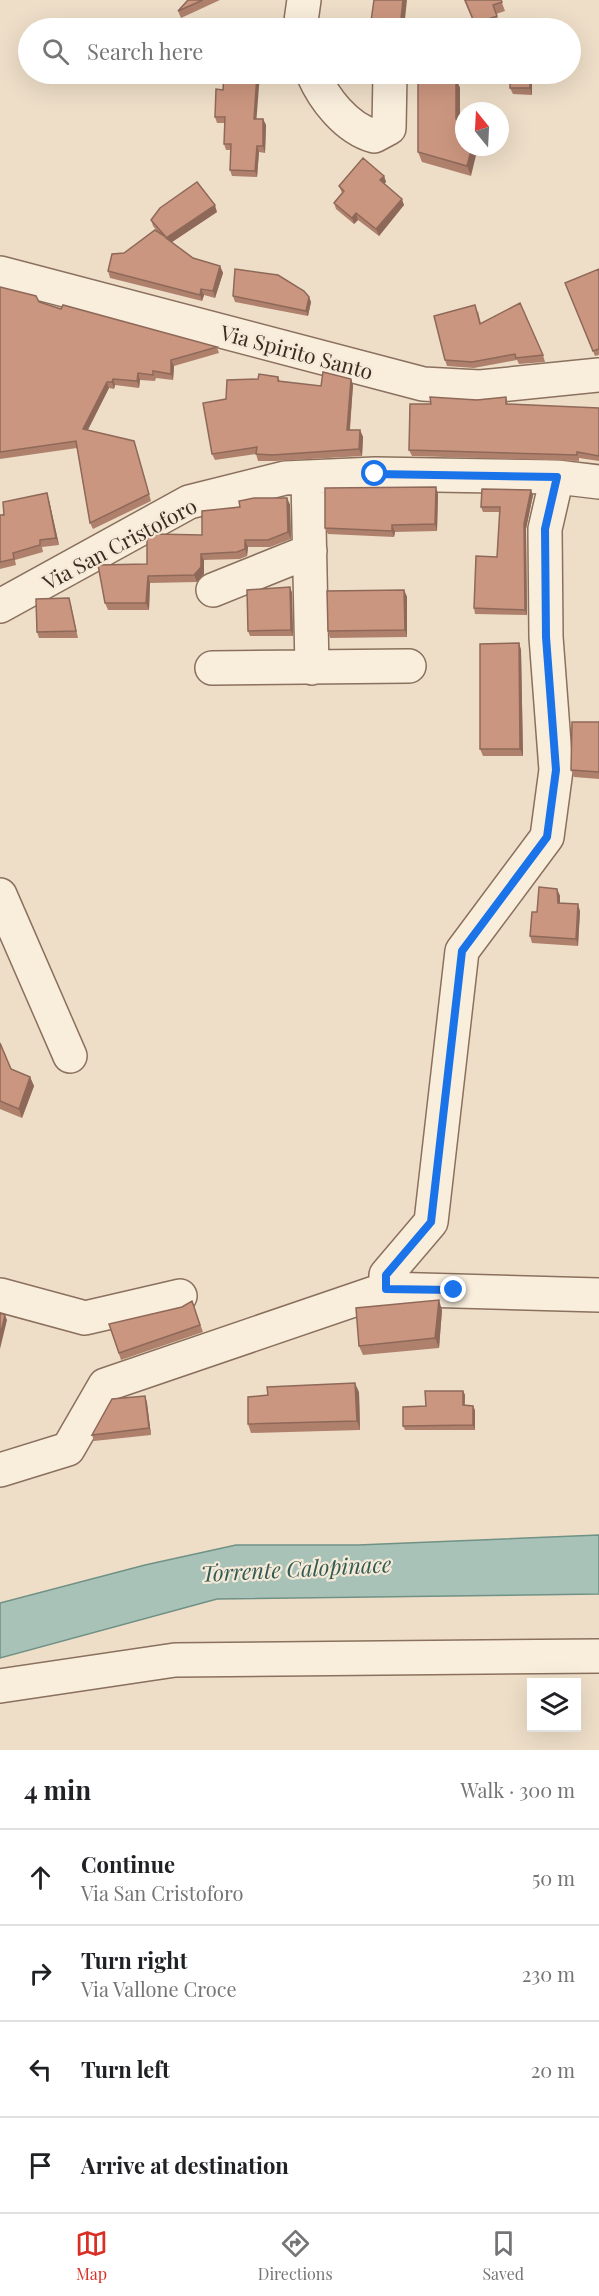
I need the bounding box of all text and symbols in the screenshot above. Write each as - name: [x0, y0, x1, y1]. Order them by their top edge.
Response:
- search box: [18, 18, 581, 84]
- icon: search: [39, 35, 72, 68]
- text: Search here: [87, 36, 203, 66]
- north arrow: [455, 102, 509, 156]
- street label: Via Spirito Santo: [217, 317, 376, 385]
- route start: [361, 460, 387, 486]
- street label: Via San Cristoforo: [36, 491, 201, 596]
- route end: [440, 1276, 466, 1302]
- water label: Torrente Calopinace: [200, 1548, 392, 1588]
- map controls: [527, 1678, 581, 1732]
- button: layers: [527, 1678, 581, 1732]
- text: 4 min: [24, 1772, 91, 1807]
- text: Walk · 300 m: [460, 1776, 575, 1803]
- text: Continue: [81, 1849, 175, 1879]
- icon: ahead: [24, 1861, 57, 1894]
- text: 50 m: [532, 1864, 575, 1891]
- text: Via San Cristoforo: [81, 1879, 244, 1906]
- text: Turn right: [81, 1945, 187, 1975]
- icon: right: [24, 1957, 57, 1990]
- text: 230 m: [522, 1960, 575, 1987]
- text: Via Vallone Croce: [81, 1975, 237, 2002]
- icon: left: [24, 2053, 57, 2086]
- text: Turn left: [81, 2054, 170, 2084]
- text: 20 m: [531, 2056, 575, 2083]
- icon: arrive: [24, 2149, 57, 2182]
- text: Arrive at destination: [81, 2150, 289, 2180]
- tab: Map: [75, 2227, 108, 2284]
- tab: Directions: [258, 2227, 333, 2284]
- tab: Saved: [482, 2227, 524, 2284]

